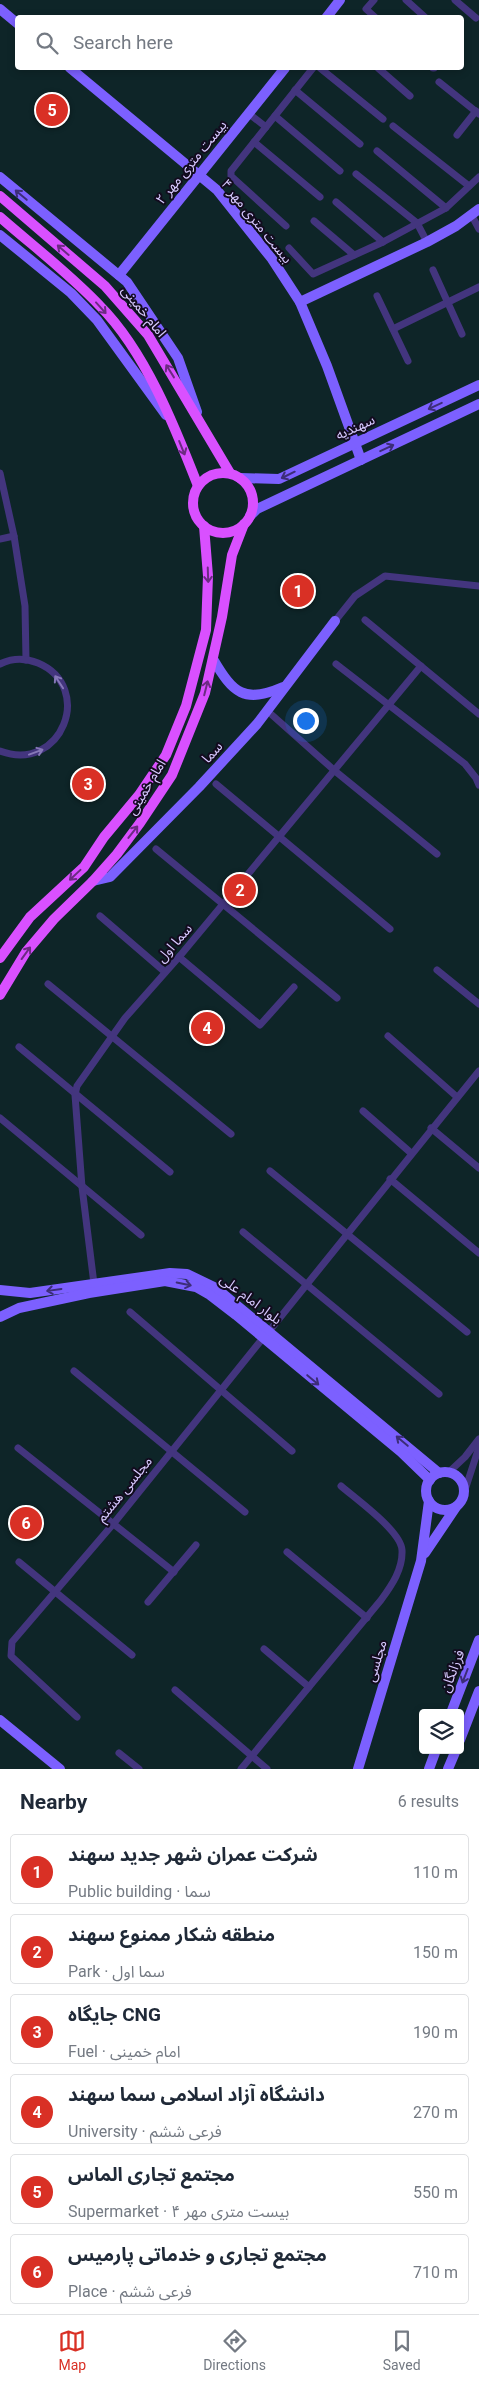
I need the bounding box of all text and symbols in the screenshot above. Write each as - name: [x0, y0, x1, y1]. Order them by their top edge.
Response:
- search box: [15, 15, 464, 70]
- icon: search: [33, 29, 61, 57]
- text: Search here: [73, 31, 173, 54]
- pin: 5: [36, 91, 68, 129]
- street label: بیست متری مهر ۲: [152, 117, 231, 208]
- street label: بیست متری مهر ۴: [217, 176, 296, 267]
- one-way arrow: [15, 190, 28, 201]
- one-way arrow: [57, 245, 70, 256]
- street label: امام خمینی: [116, 282, 170, 342]
- one-way arrow: [96, 301, 107, 314]
- one-way arrow: [165, 364, 175, 378]
- one-way arrow: [428, 401, 443, 411]
- street label: سهندیه: [333, 411, 378, 444]
- one-way arrow: [178, 440, 188, 455]
- one-way arrow: [379, 442, 394, 452]
- one-way arrow: [281, 470, 296, 480]
- one-way arrow: [203, 566, 212, 582]
- pin: 1: [282, 572, 314, 610]
- one-way arrow: [54, 675, 64, 689]
- one-way arrow: [202, 680, 211, 696]
- your location: [293, 708, 319, 734]
- street label: سما: [198, 738, 226, 766]
- one-way arrow: [28, 747, 43, 756]
- street label: امام خمینی: [123, 756, 171, 819]
- pin: 3: [72, 765, 104, 803]
- one-way arrow: [128, 826, 139, 839]
- one-way arrow: [69, 869, 82, 881]
- pin: 2: [224, 871, 256, 909]
- street label: سما اول: [153, 920, 196, 966]
- one-way arrow: [20, 947, 31, 960]
- pin: 4: [191, 1009, 223, 1047]
- street label: بلوار امام علی: [215, 1271, 285, 1330]
- one-way arrow: [175, 1280, 191, 1289]
- one-way arrow: [46, 1285, 62, 1295]
- one-way arrow: [306, 1375, 319, 1386]
- one-way arrow: [396, 1435, 409, 1447]
- street label: مجلسی هشتم: [93, 1453, 157, 1527]
- pin: 6: [10, 1504, 42, 1542]
- street label: مجلسی: [362, 1638, 391, 1684]
- street label: فرزانگان: [437, 1647, 468, 1695]
- one-way arrow: [460, 1668, 469, 1684]
- map controls: [419, 1709, 464, 1754]
- button: layers: [419, 1709, 464, 1754]
- text: Nearby: [20, 1790, 87, 1814]
- text: 6 results: [398, 1792, 459, 1811]
- text: شرکت عمران شهر جدید سهند: [68, 1843, 318, 1866]
- text: 1: [32, 1863, 42, 1882]
- text: 110 m: [413, 1863, 458, 1882]
- text: Public building · سما: [68, 1882, 211, 1901]
- text: منطقه شکار ممنوع سهند: [68, 1923, 275, 1946]
- text: 2: [32, 1943, 42, 1962]
- text: 150 m: [413, 1943, 458, 1962]
- text: Park · سما اول: [68, 1962, 165, 1981]
- text: جایگاه CNG: [68, 2003, 161, 2026]
- text: 3: [32, 2023, 42, 2042]
- text: 190 m: [413, 2023, 458, 2042]
- text: Fuel · امام خمینی: [68, 2042, 180, 2061]
- text: دانشگاه آزاد اسلامی سما سهند: [68, 2083, 325, 2106]
- text: 4: [32, 2103, 42, 2122]
- text: 270 m: [413, 2103, 458, 2122]
- text: University · فرعی ششم: [68, 2122, 222, 2141]
- text: مجتمع تجاری الماس: [68, 2163, 235, 2186]
- text: 5: [32, 2183, 42, 2202]
- text: 550 m: [413, 2183, 458, 2202]
- text: Supermarket · بیست متری مهر ۴: [68, 2202, 289, 2221]
- text: مجتمع تجاری و خدماتی پارمیس: [68, 2243, 327, 2266]
- text: 6: [32, 2263, 42, 2282]
- text: 710 m: [413, 2263, 458, 2282]
- text: Place · فرعی ششم: [68, 2282, 192, 2301]
- tab: Map: [58, 2327, 86, 2373]
- tab: Directions: [203, 2327, 266, 2373]
- tab: Saved: [383, 2327, 421, 2373]

